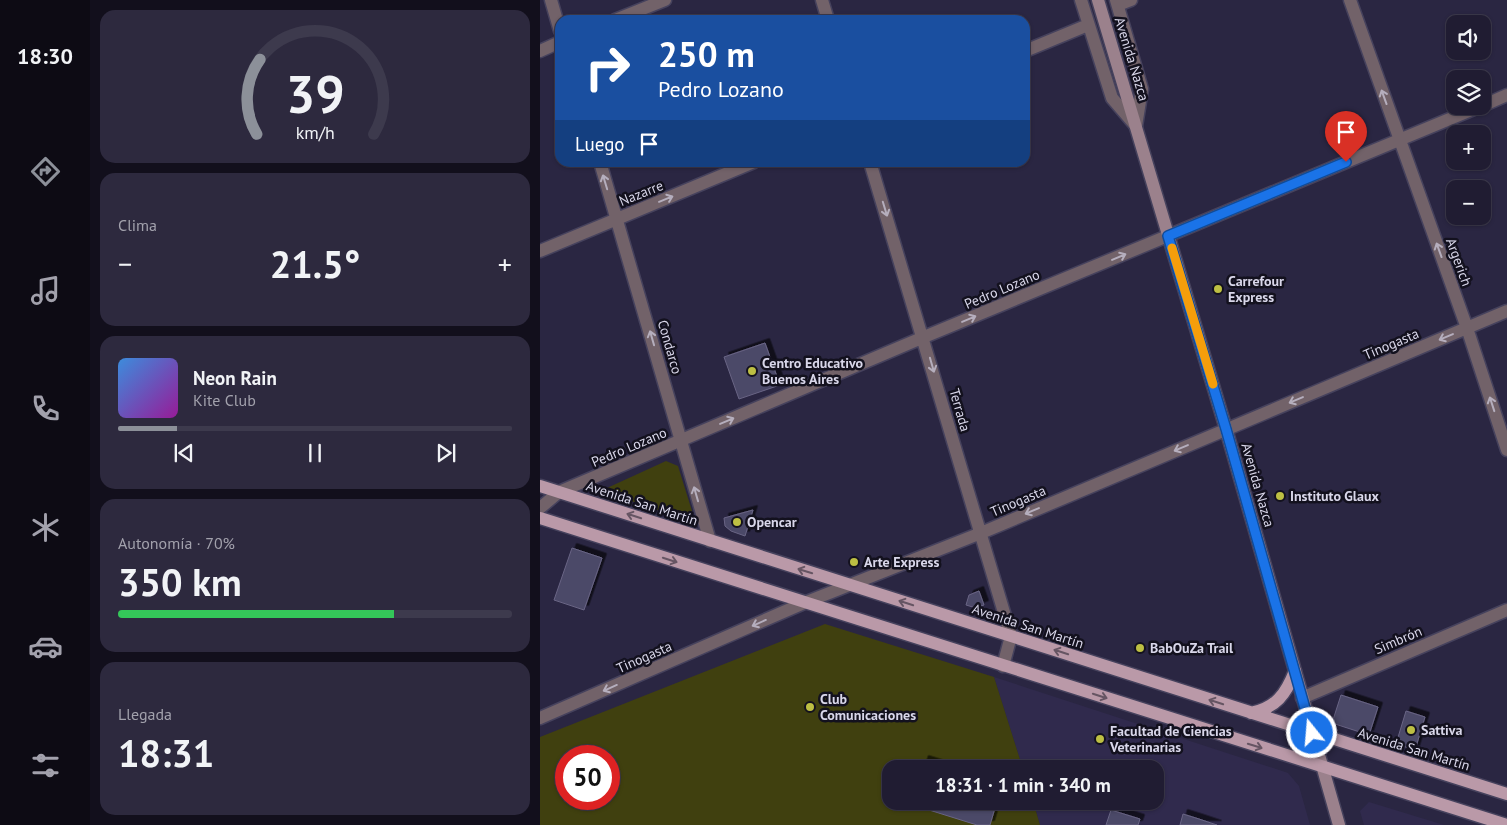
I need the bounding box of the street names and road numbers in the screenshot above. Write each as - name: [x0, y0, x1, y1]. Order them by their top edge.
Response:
- street label: Avenida Nazca: [1111, 15, 1153, 103]
- street label: Nazarre: [616, 176, 666, 210]
- street label: Argerich: [1442, 235, 1476, 289]
- street label: Pedro Lozano: [962, 265, 1042, 313]
- street label: Condarco: [654, 318, 686, 376]
- street label: Tinogasta: [1360, 324, 1422, 364]
- street label: Terrada: [945, 386, 975, 434]
- street label: Pedro Lozano: [589, 423, 669, 471]
- street label: Avenida Nazca: [1237, 441, 1279, 529]
- street label: Avenida San Martín: [584, 476, 700, 530]
- street label: Tinogasta: [987, 481, 1049, 521]
- street label: Avenida San Martín: [970, 599, 1086, 653]
- street label: Simbrón: [1371, 622, 1425, 658]
- street label: Tinogasta: [614, 637, 675, 677]
- street label: Avenida San Martín: [1356, 723, 1472, 775]

